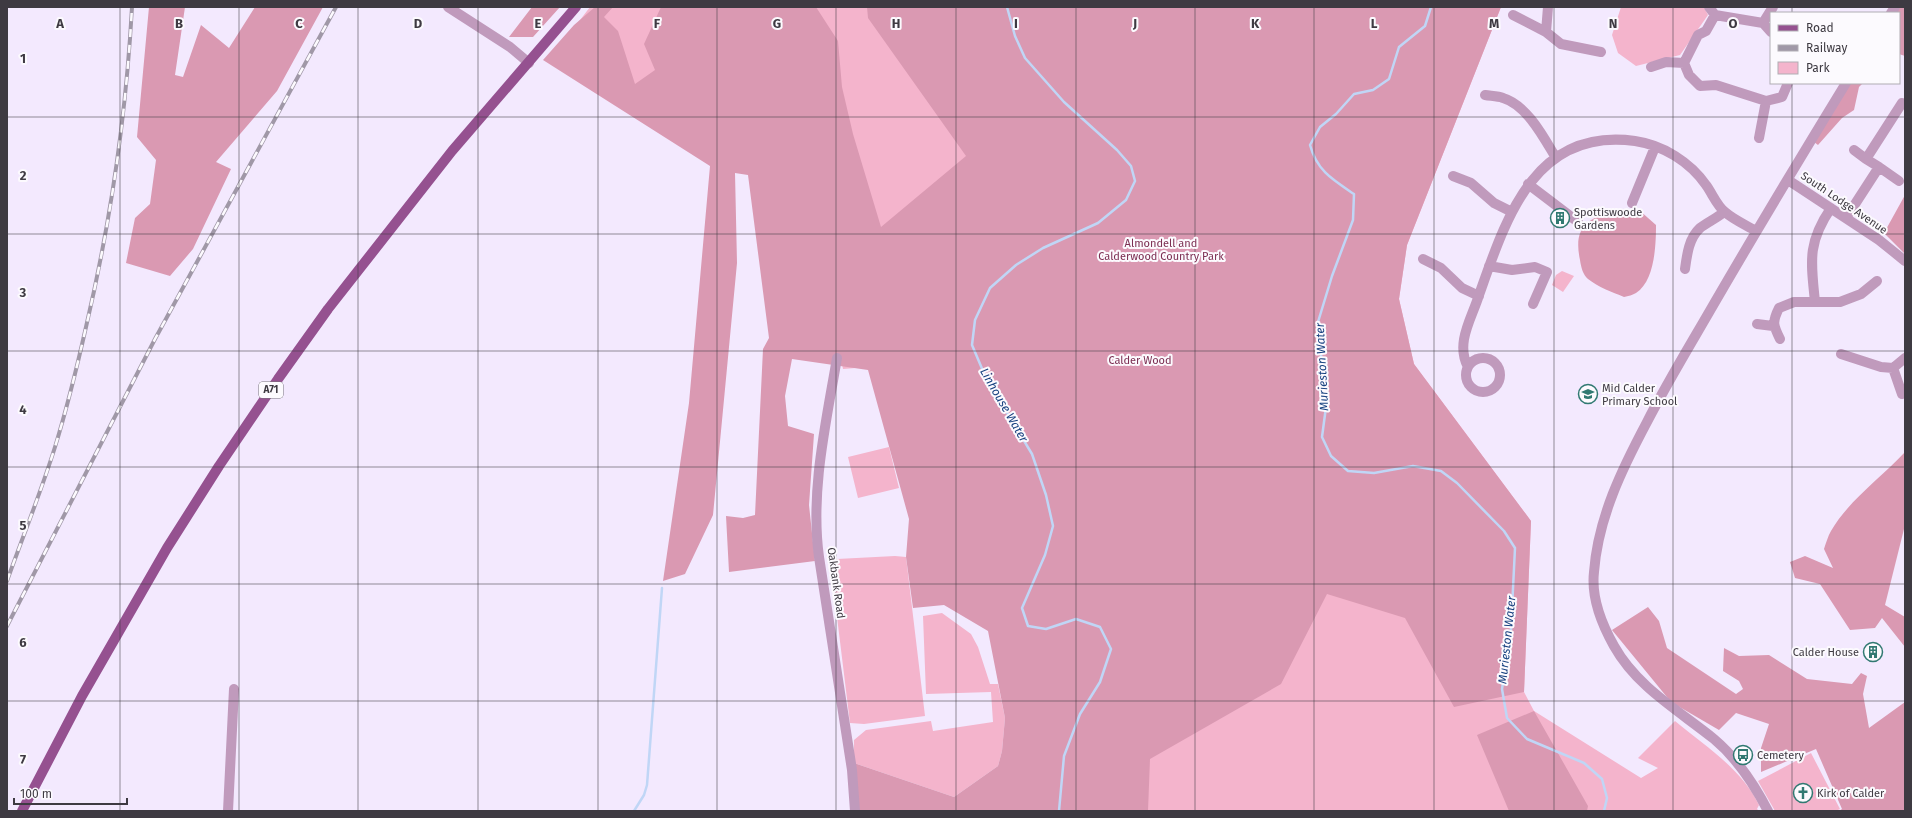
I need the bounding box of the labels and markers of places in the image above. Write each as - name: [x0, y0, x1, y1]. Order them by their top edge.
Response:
- place label: Spottiswoode Gardens: [1574, 206, 1642, 232]
- building icon: Spottiswoode Gardens: [1549, 207, 1571, 229]
- place label: Mid Calder Primary School: [1602, 382, 1677, 408]
- school or university icon: Mid Calder Primary School: [1577, 383, 1599, 405]
- building icon: Calder House: [1862, 641, 1884, 663]
- place label: Calder House: [1793, 646, 1859, 659]
- bus stop icon: Cemetery: [1732, 744, 1754, 766]
- place label: Cemetery: [1757, 749, 1804, 762]
- church icon: Kirk of Calder: [1792, 782, 1814, 804]
- place label: Kirk of Calder: [1817, 787, 1885, 800]

